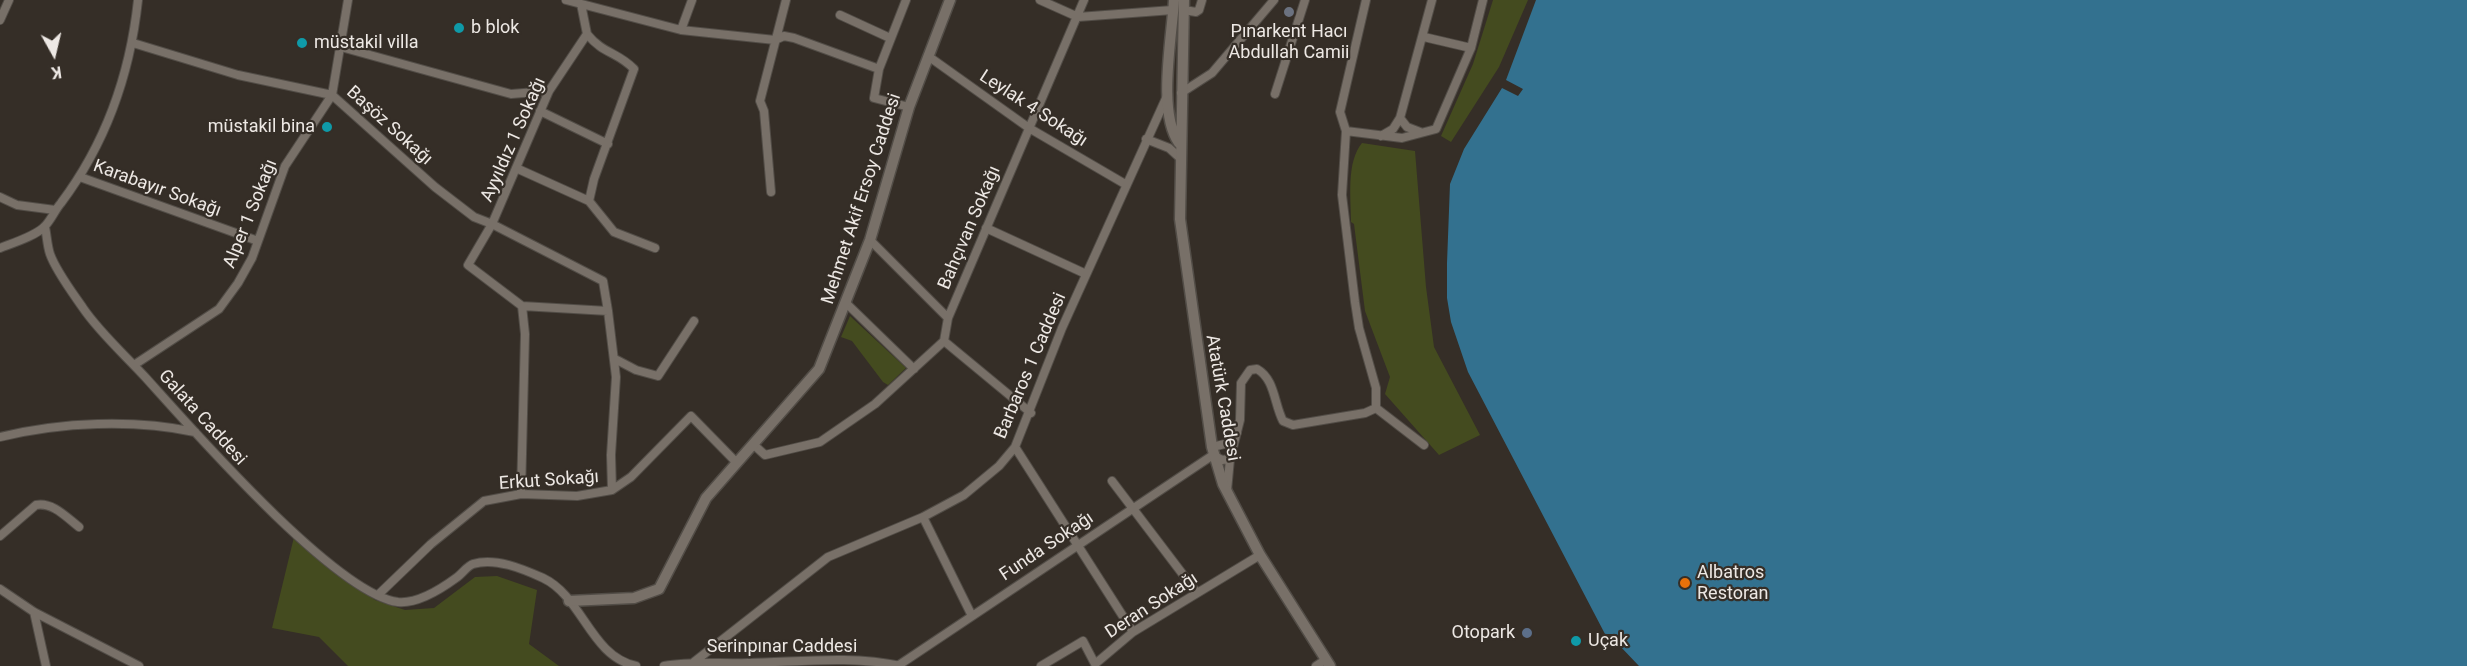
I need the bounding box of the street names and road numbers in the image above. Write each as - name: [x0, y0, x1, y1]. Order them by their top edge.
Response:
- street label: Leylak 4 Sokağı: [975, 66, 1091, 152]
- street label: Ayyıldız 1 Sokağı: [477, 74, 551, 206]
- street label: Başöz Sokağı: [342, 82, 436, 170]
- street label: Mehmet Akif Ersoy Caddesi: [818, 91, 906, 307]
- street label: Karabayır Sokağı: [90, 156, 224, 222]
- street label: Alper 1 Sokağı: [219, 156, 283, 272]
- street label: Bahçıvan Sokağı: [934, 163, 1006, 293]
- street label: Barbaros 1 Caddesi: [990, 290, 1072, 442]
- street label: Atatürk Caddesi: [1200, 333, 1244, 463]
- street label: Galata Caddesi: [153, 366, 251, 470]
- street label: Erkut Sokağı: [498, 467, 600, 495]
- street label: Funda Sokağı: [996, 508, 1098, 586]
- street label: Deran Sokağı: [1102, 568, 1202, 644]
- street label: Serinpınar Caddesi: [707, 636, 857, 658]

